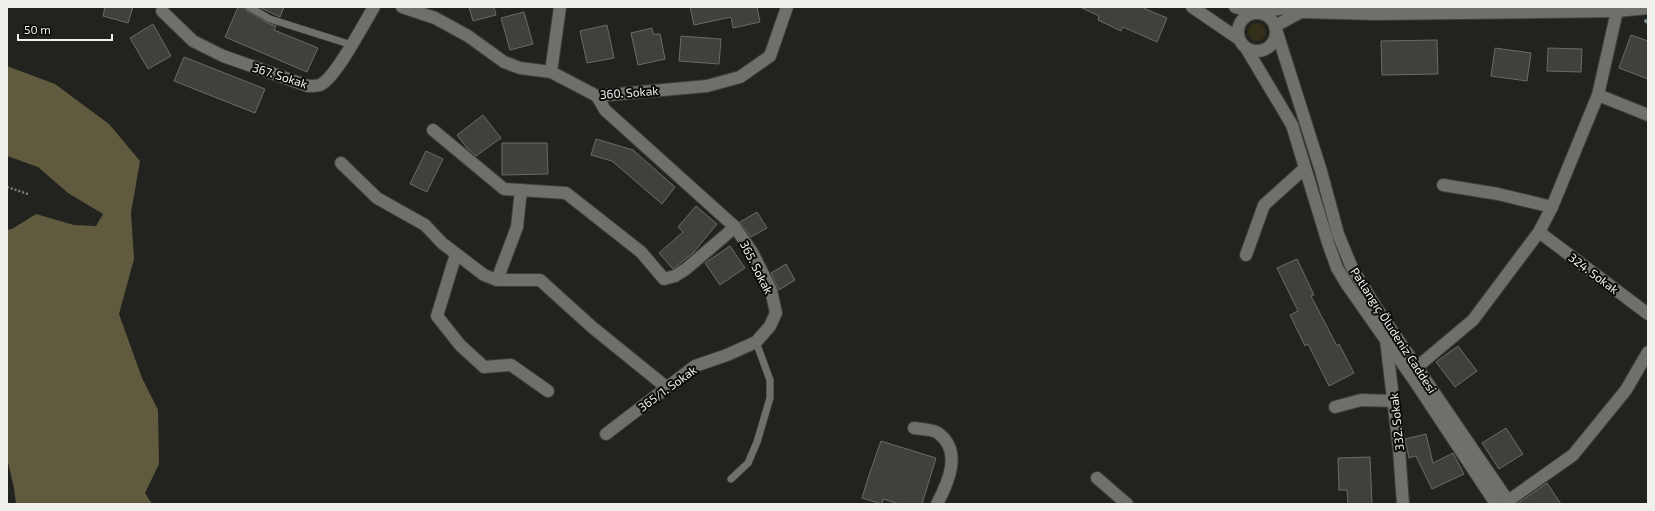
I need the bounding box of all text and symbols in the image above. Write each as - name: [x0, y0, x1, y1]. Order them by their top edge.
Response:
- scale bar: [18, 16, 112, 42]
- text: 50 m: [24, 22, 51, 36]
- street label: 367. Sokak: [251, 60, 309, 90]
- street label: 360. Sokak: [599, 83, 659, 101]
- street label: 365. Sokak: [738, 238, 776, 296]
- street label: 324. Sokak: [1566, 250, 1622, 296]
- street label: Patlangıç Öludeniz Caddesi: [1347, 265, 1440, 396]
- street label: 365/1. Sokak: [635, 362, 699, 414]
- street label: 332. Sokak: [1386, 392, 1406, 452]

